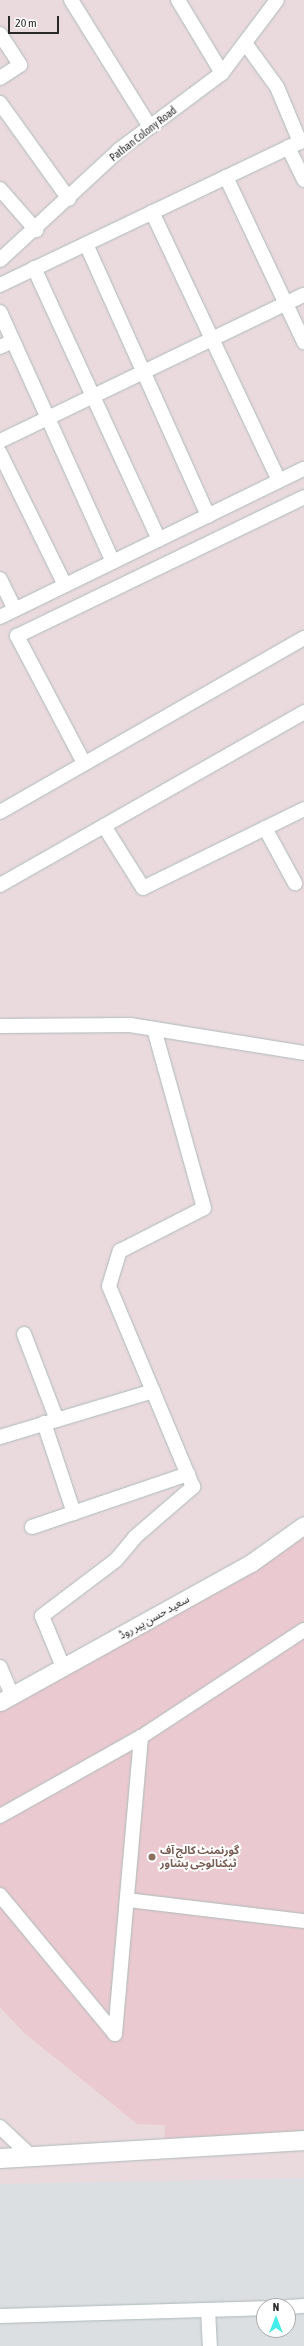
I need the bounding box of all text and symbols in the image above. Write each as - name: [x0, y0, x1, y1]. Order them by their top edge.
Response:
- scale bar: [10, 8, 61, 34]
- text: 20 m: [15, 16, 37, 30]
- street label: Pathan Colony Road: [107, 104, 179, 164]
- street label: سعید حسن پیر روڈ: [116, 1592, 192, 1642]
- place label: گورنمنٹ کالج آف ٹیکنالوجی پشاور: [160, 1844, 239, 1870]
- marker: گورنمنٹ کالج آف ٹیکنالوجی پشاور: [147, 1852, 157, 1862]
- north arrow: [256, 2298, 296, 2338]
- text: N: [273, 2301, 279, 2313]

